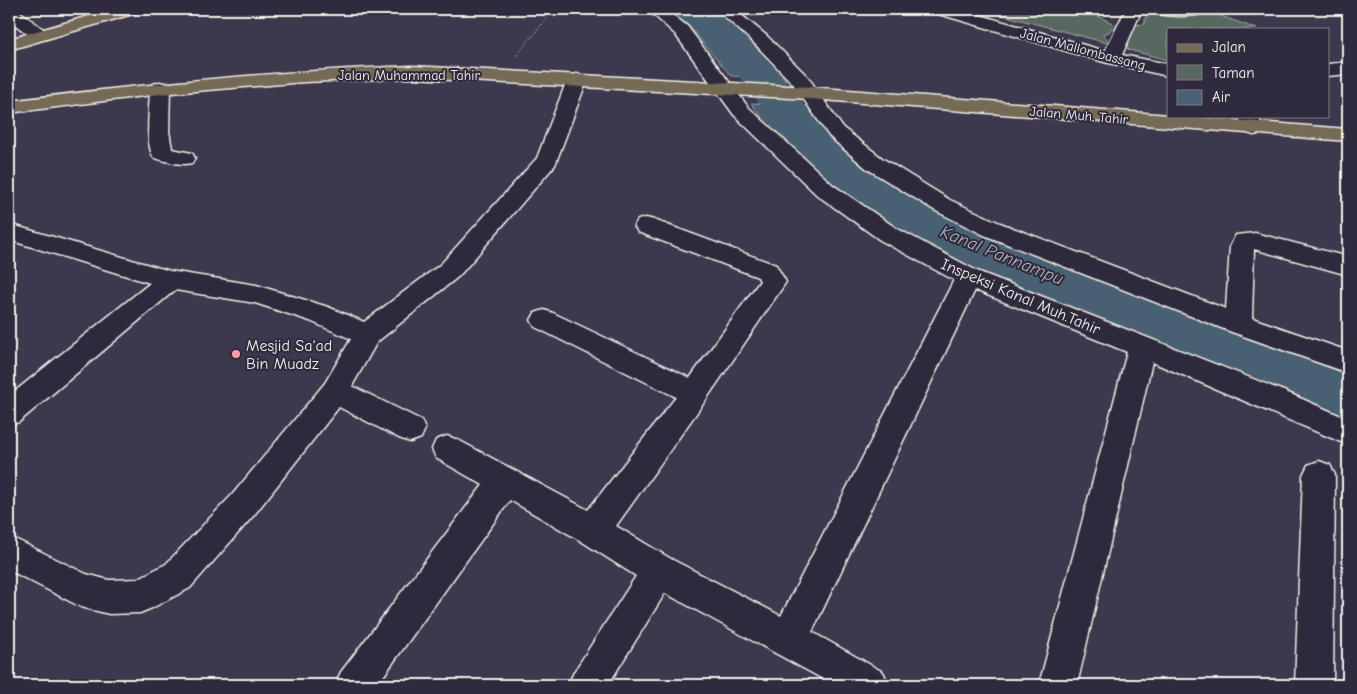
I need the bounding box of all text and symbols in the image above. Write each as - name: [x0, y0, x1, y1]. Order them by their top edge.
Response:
- street label: Jalan Mallombassang: [1018, 25, 1147, 74]
- legend: [1167, 28, 1330, 118]
- text: Jalan: [1212, 38, 1246, 56]
- text: Taman: [1212, 64, 1255, 82]
- street label: Jalan Muhammad Tahir: [338, 67, 480, 84]
- text: Air: [1212, 88, 1230, 106]
- street label: Jalan Muh. Tahir: [1029, 103, 1129, 128]
- water label: Kanal Pannampu: [937, 221, 1066, 290]
- street label: Inspeksi Kanal Muh.Tahir: [938, 255, 1103, 339]
- place label: Mesjid Sa'ad Bin Muadz: [246, 337, 332, 373]
- marker: Mesjid Sa'ad Bin Muadz: [230, 348, 242, 360]

